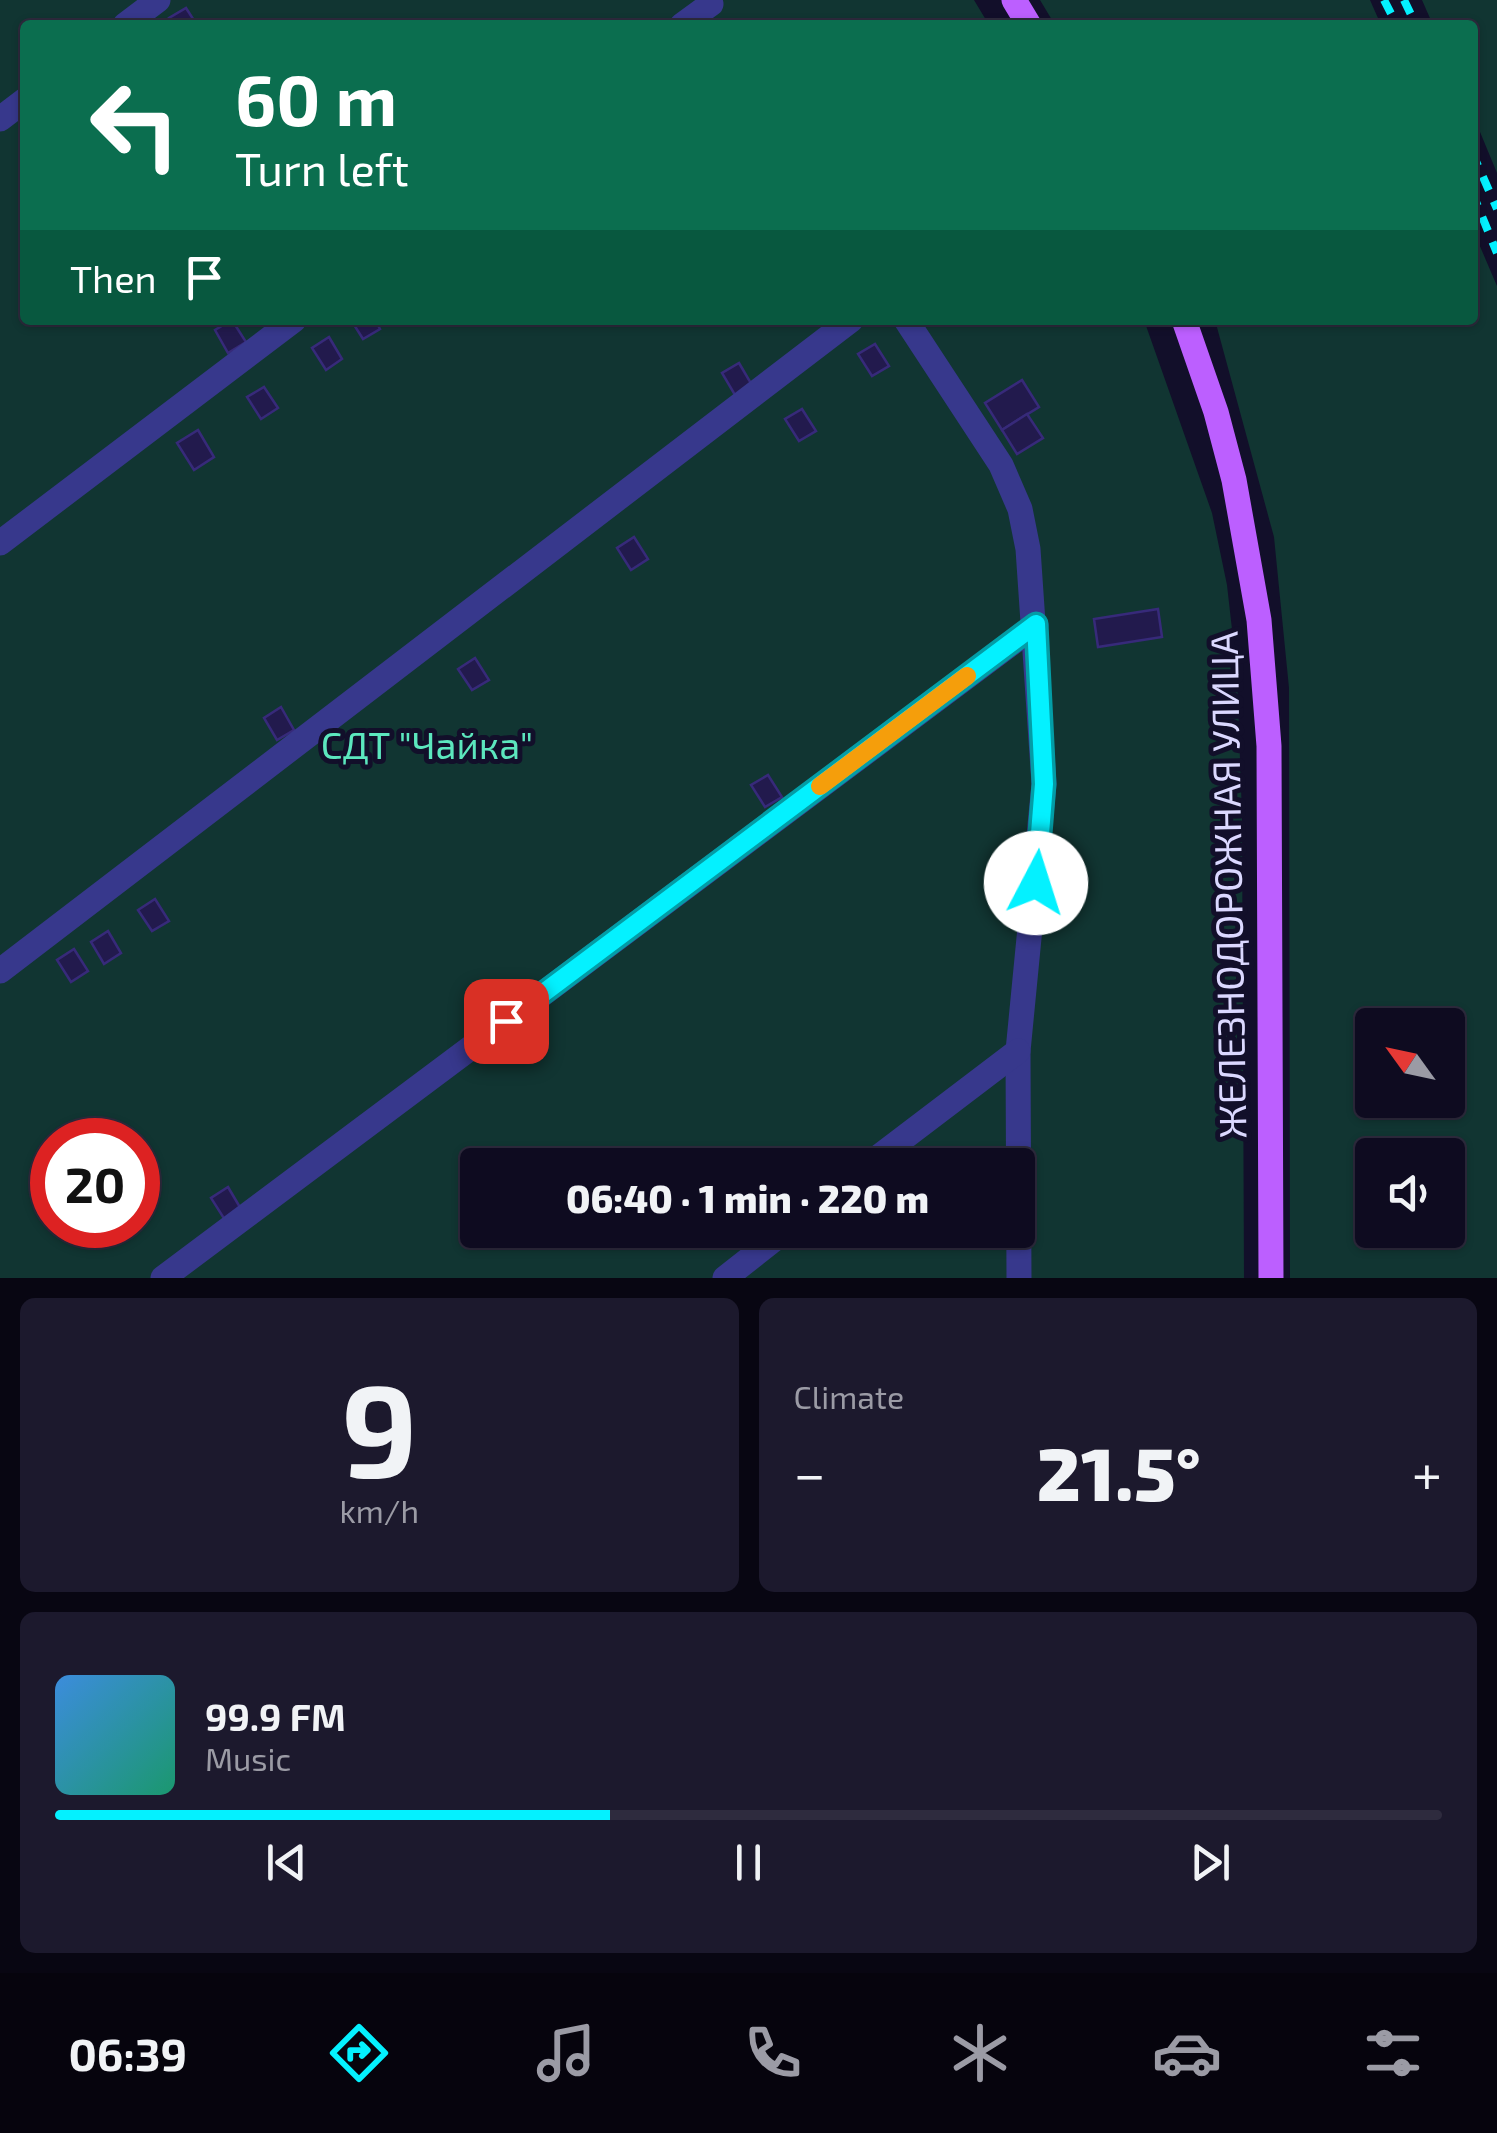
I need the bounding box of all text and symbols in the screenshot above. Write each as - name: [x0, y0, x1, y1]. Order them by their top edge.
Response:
- text: 60 m: [235, 56, 397, 140]
- icon: left: [70, 60, 200, 190]
- text: Turn left: [235, 141, 409, 195]
- icon: arrive: [177, 250, 232, 305]
- text: Then: [70, 255, 157, 301]
- street label: ЖЕЛЕЗНОДОРОЖНАЯ УЛИЦА: [1200, 630, 1254, 1139]
- park label: СДТ "Чайка": [321, 721, 533, 767]
- position arrow: [984, 831, 1088, 935]
- pin: [464, 979, 549, 1064]
- icon: arrive: [479, 994, 534, 1049]
- north arrow: [1355, 1008, 1465, 1118]
- map controls: [1355, 1008, 1465, 1248]
- speed limit sign: 20: [30, 1118, 160, 1248]
- button: sound: [1355, 1138, 1465, 1248]
- text: 06:40 · 1 min · 220 m: [566, 1175, 929, 1221]
- text: 9: [341, 1348, 418, 1504]
- text: Climate: [794, 1377, 904, 1415]
- text: 21.5°: [1037, 1426, 1201, 1516]
- text: −: [794, 1439, 826, 1505]
- text: +: [1412, 1439, 1442, 1505]
- text: km/h: [340, 1491, 419, 1529]
- text: 99.9 FM: [205, 1693, 346, 1739]
- text: Music: [205, 1739, 291, 1777]
- icon: previous: [259, 1835, 314, 1890]
- icon: pause: [721, 1835, 776, 1890]
- icon: next: [1183, 1835, 1238, 1890]
- icon: directions: [324, 2018, 394, 2088]
- icon: music: [531, 2018, 601, 2088]
- icon: phone: [738, 2018, 808, 2088]
- icon: climate: [945, 2018, 1015, 2088]
- icon: car: [1152, 2018, 1222, 2088]
- icon: filters: [1358, 2018, 1428, 2088]
- text: 06:39: [68, 2026, 187, 2080]

